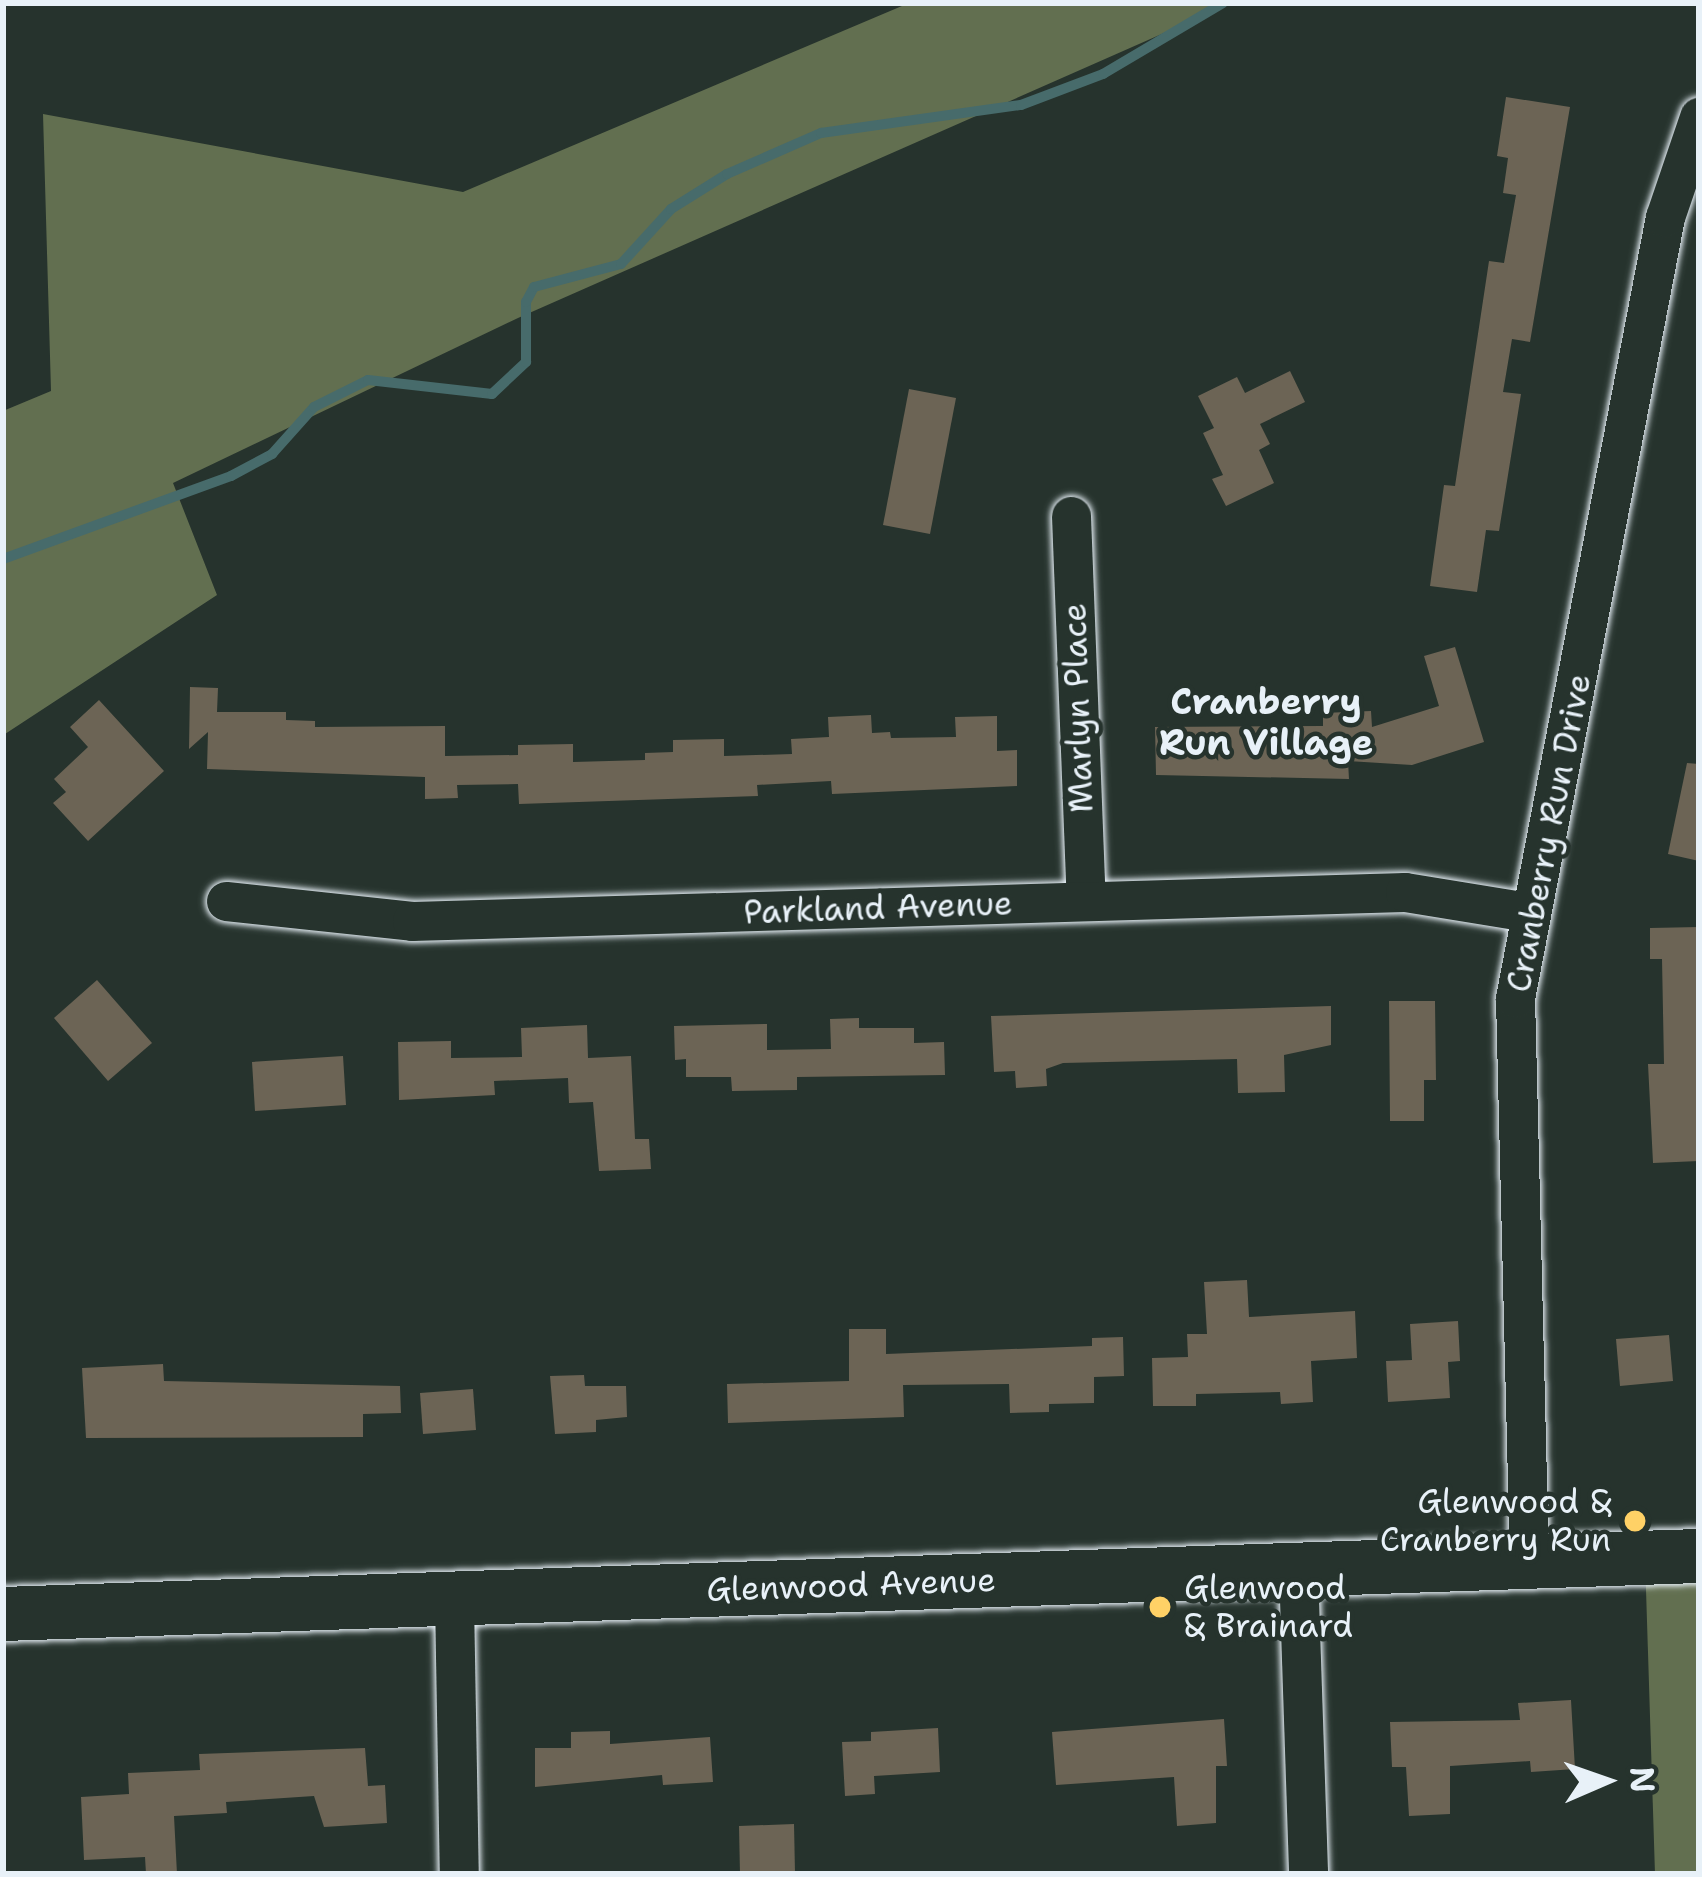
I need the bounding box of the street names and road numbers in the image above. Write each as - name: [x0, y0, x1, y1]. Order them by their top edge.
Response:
- street label: Marlyn Place: [1055, 602, 1101, 814]
- street label: Cranberry Run Drive: [1499, 670, 1599, 996]
- street label: Parkland Avenue: [743, 884, 1013, 932]
- street label: Glenwood Avenue: [706, 1560, 996, 1610]

